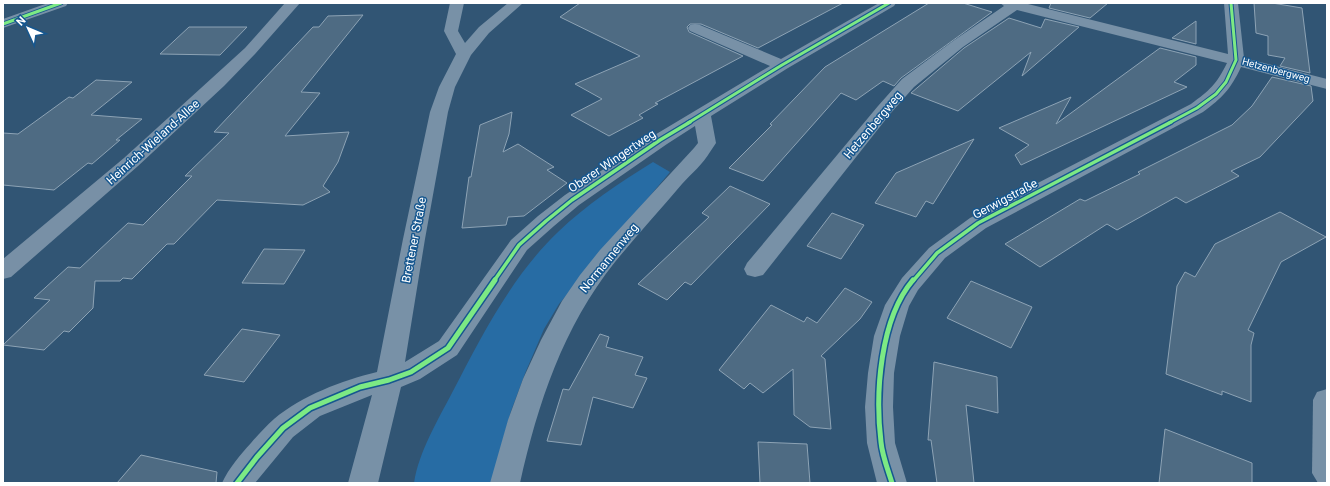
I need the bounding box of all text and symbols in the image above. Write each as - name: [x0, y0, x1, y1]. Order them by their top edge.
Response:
- north arrow: [8, 8, 48, 48]
- text: N: [14, 14, 29, 29]
- street label: Hetzenbergweg: [1241, 56, 1311, 84]
- street label: Hetzenbergweg: [841, 88, 905, 162]
- street label: Heinrich-Wieland-Allee: [104, 97, 202, 187]
- street label: Oberer Wingertweg: [566, 127, 658, 195]
- street label: Gerwigstraße: [970, 176, 1040, 222]
- street label: Brettener Straße: [399, 196, 429, 284]
- street label: Normannenweg: [577, 221, 641, 295]

